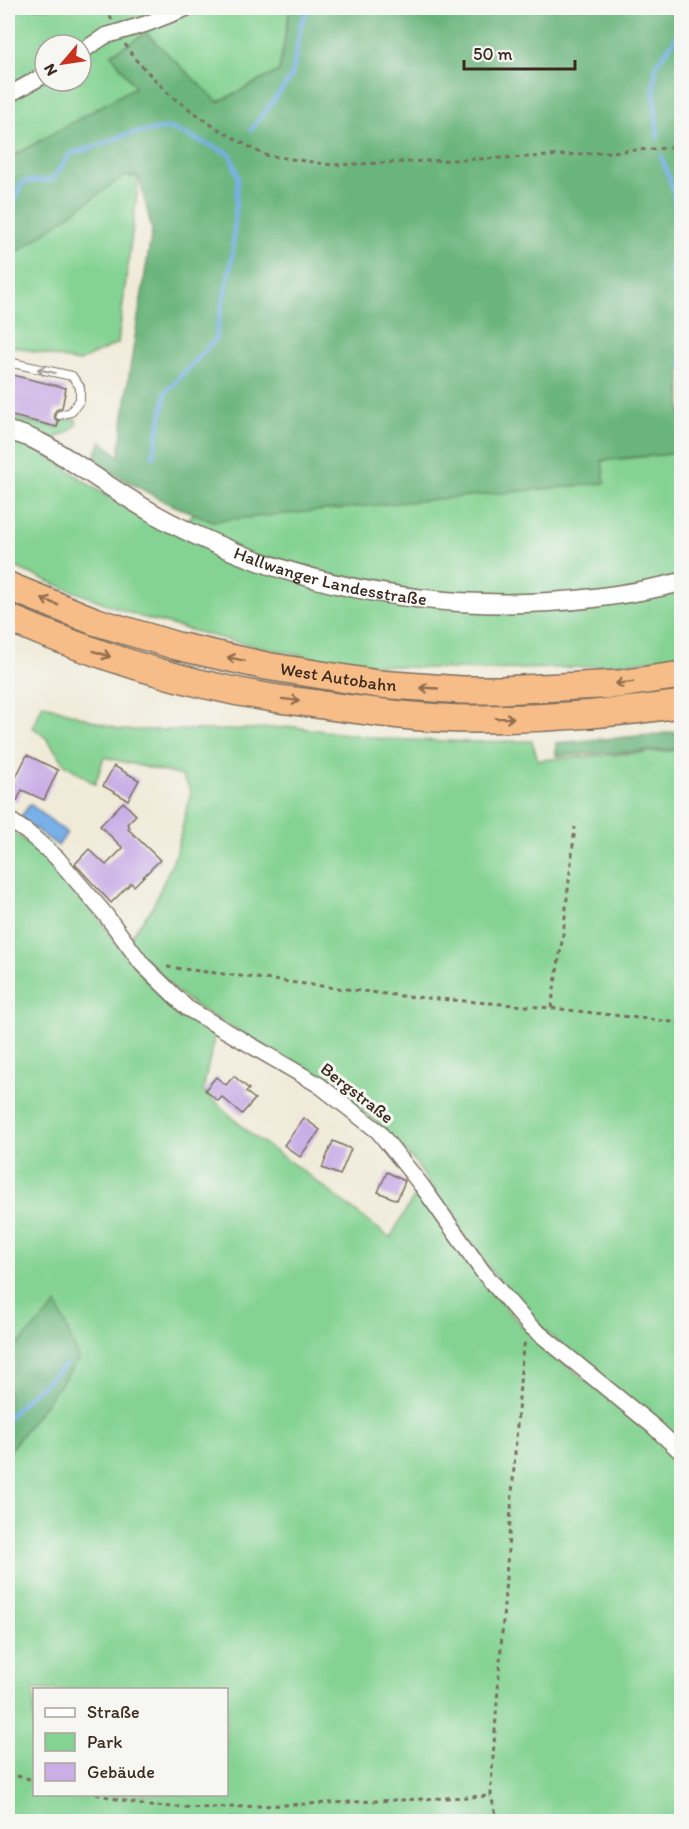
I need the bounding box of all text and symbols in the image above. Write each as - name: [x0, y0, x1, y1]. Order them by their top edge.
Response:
- north arrow: [33, 33, 93, 93]
- scale bar: [464, 33, 575, 71]
- text: 50 m: [473, 43, 513, 65]
- text: N: [39, 61, 61, 79]
- one-way arrow: [37, 365, 56, 376]
- street label: Hallwanger Landesstraße: [231, 542, 428, 610]
- one-way arrow: [41, 596, 60, 607]
- one-way arrow: [92, 649, 110, 660]
- one-way arrow: [227, 653, 246, 664]
- street label: West Autobahn: [278, 657, 397, 696]
- one-way arrow: [614, 678, 634, 689]
- one-way arrow: [419, 683, 439, 694]
- one-way arrow: [280, 695, 300, 706]
- one-way arrow: [495, 712, 515, 724]
- street label: Bergstraße: [316, 1058, 398, 1128]
- legend: [33, 1688, 228, 1796]
- text: Straße: [87, 1701, 140, 1723]
- text: Park: [87, 1731, 122, 1753]
- text: Gebäude: [87, 1761, 155, 1783]

